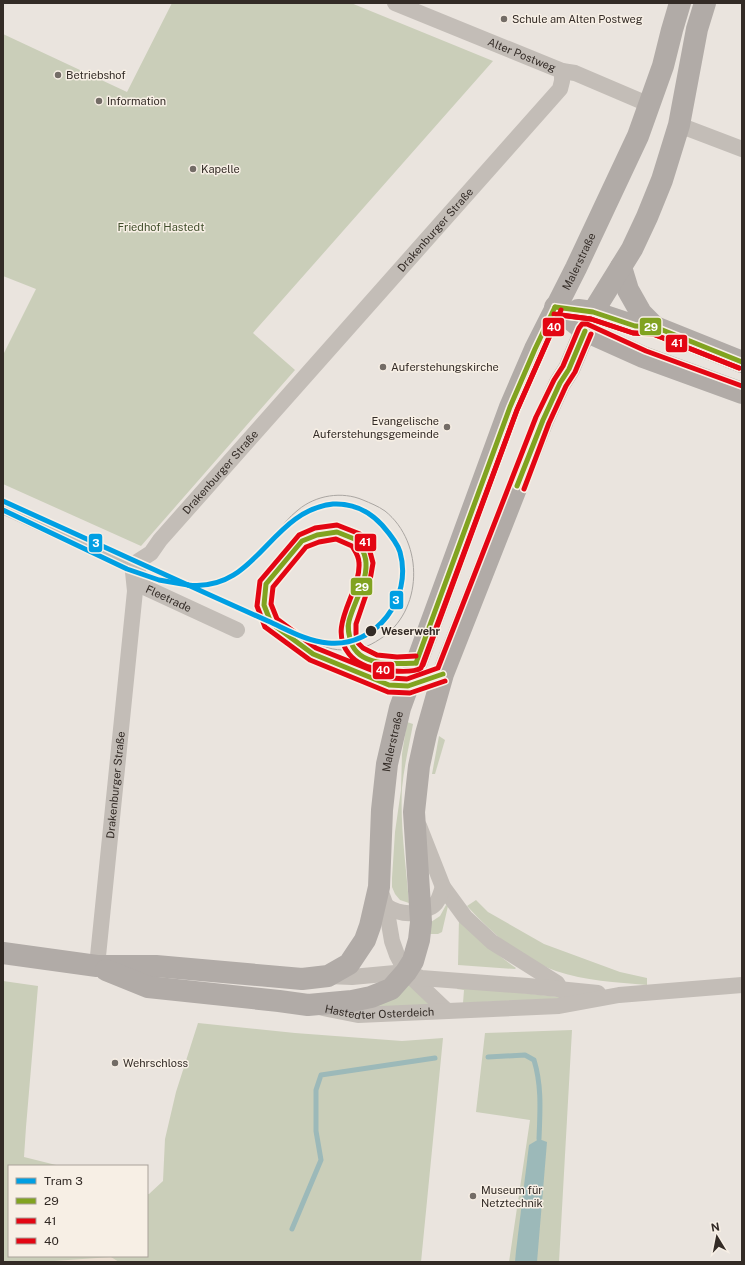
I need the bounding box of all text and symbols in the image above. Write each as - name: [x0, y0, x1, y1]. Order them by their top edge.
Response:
- place label: Schule am Alten Postweg: [512, 13, 643, 25]
- marker: Schule am Alten Postweg: [499, 14, 509, 24]
- street label: Alter Postweg: [486, 35, 558, 74]
- place label: Betriebshof: [66, 69, 126, 81]
- marker: Betriebshof: [53, 70, 63, 80]
- place label: Information: [107, 95, 166, 107]
- marker: Information: [94, 96, 104, 106]
- place label: Kapelle: [201, 163, 240, 175]
- marker: Kapelle: [188, 164, 198, 174]
- street label: Drakenburger Straße: [395, 185, 475, 274]
- park label: Friedhof Hastedt: [118, 221, 204, 233]
- street label: Malerstraße: [560, 231, 598, 292]
- line badge: 40: [542, 317, 565, 337]
- line badge: 29: [639, 317, 662, 336]
- text: 40: [547, 321, 561, 333]
- text: 29: [644, 321, 658, 333]
- line badge: 41: [665, 334, 688, 353]
- text: 41: [671, 337, 683, 349]
- place label: Auferstehungskirche: [391, 361, 499, 373]
- marker: Auferstehungskirche: [378, 362, 388, 372]
- place label: Evangelische Auferstehungsgemeinde: [312, 415, 439, 440]
- marker: Evangelische Auferstehungsgemeinde: [442, 422, 452, 432]
- street label: Drakenburger Straße: [180, 428, 260, 516]
- line badge: 3: [88, 533, 103, 553]
- line badge: 41: [354, 533, 377, 552]
- text: 41: [359, 536, 371, 548]
- text: 3: [92, 537, 100, 549]
- line badge: 29: [350, 577, 373, 596]
- text: 29: [355, 581, 369, 593]
- street label: Fleetrade: [144, 583, 193, 614]
- line badge: 3: [389, 590, 404, 610]
- text: 3: [392, 594, 400, 606]
- marker: Weserwehr: [364, 624, 378, 638]
- place label: Weserwehr: [381, 625, 441, 637]
- line badge: 40: [372, 661, 395, 680]
- text: 40: [376, 664, 390, 676]
- street label: Malerstraße: [380, 710, 405, 773]
- street label: Drakenburger Straße: [104, 731, 127, 839]
- street label: Hastedter Osterdeich: [324, 1003, 435, 1021]
- place label: Wehrschloss: [123, 1057, 188, 1069]
- marker: Wehrschloss: [110, 1058, 120, 1068]
- legend: [8, 1165, 148, 1257]
- text: Tram 3: [44, 1174, 83, 1188]
- place label: Museum für Netztechnik: [481, 1184, 543, 1209]
- marker: Museum für Netztechnik: [468, 1191, 478, 1201]
- text: 29: [44, 1194, 59, 1208]
- text: 41: [44, 1214, 56, 1228]
- north arrow: [697, 1217, 737, 1257]
- text: N: [710, 1220, 721, 1234]
- text: 40: [44, 1234, 59, 1248]

